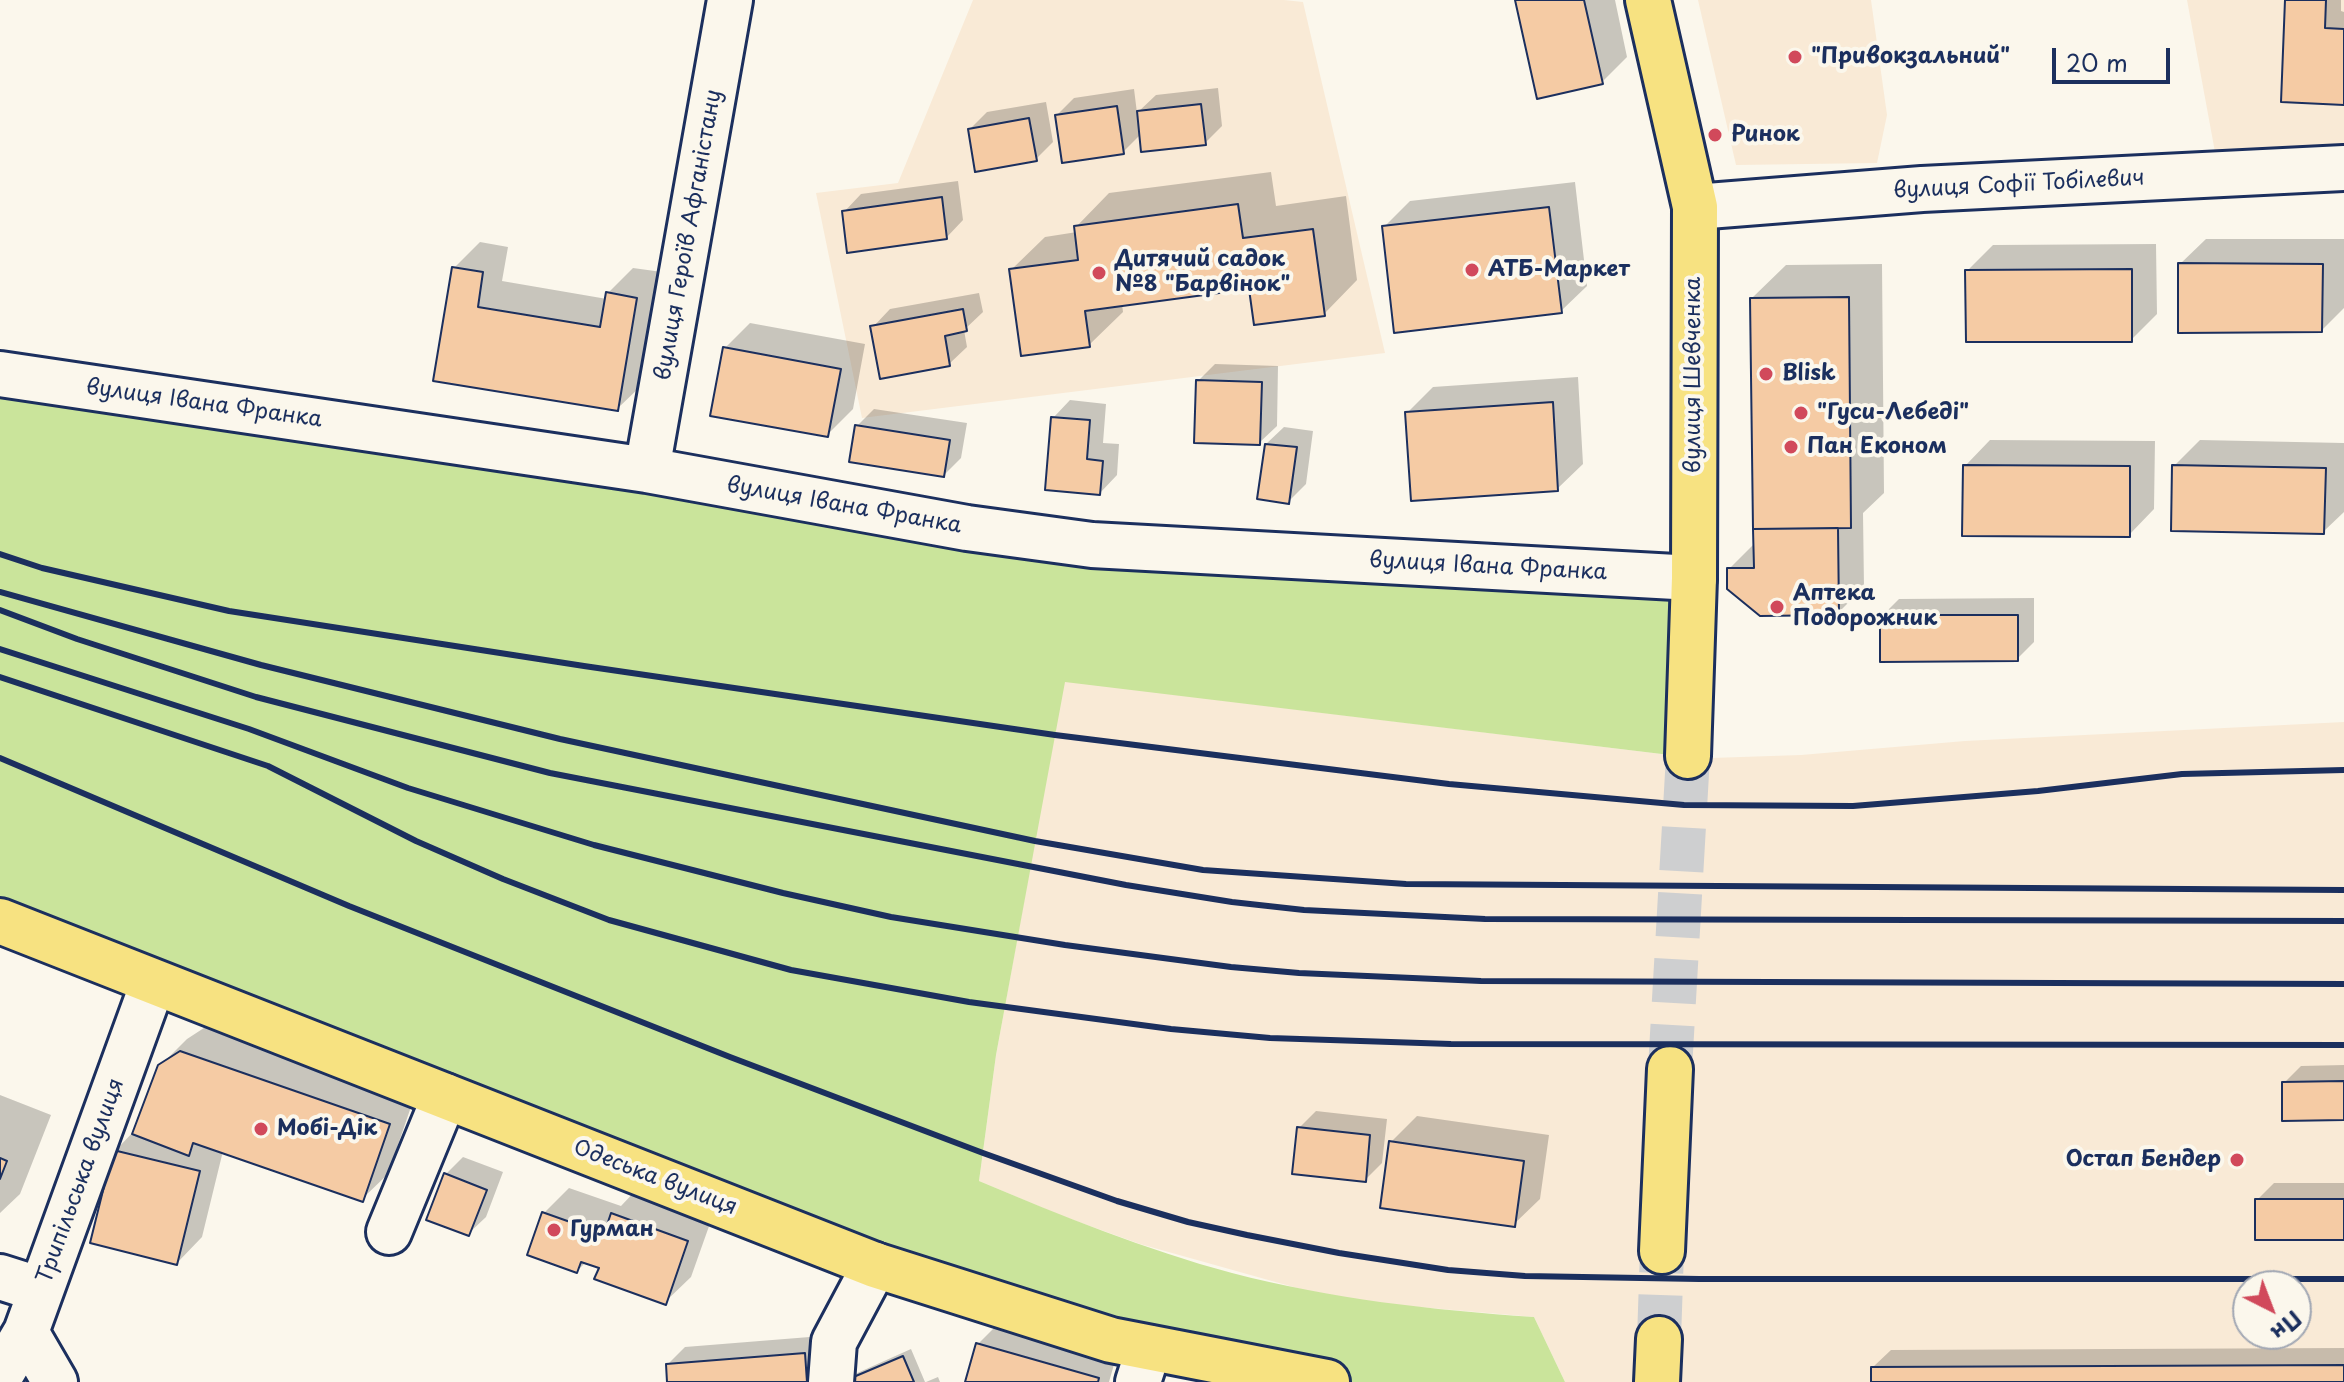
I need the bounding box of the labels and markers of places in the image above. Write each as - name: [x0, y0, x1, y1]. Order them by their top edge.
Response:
- place label: "Привокзальний": [1811, 44, 2010, 70]
- marker: "Привокзальний": [1786, 48, 1804, 66]
- place label: Ринок: [1731, 122, 1800, 148]
- marker: Ринок: [1706, 126, 1724, 144]
- place label: Дитячий садок №8 "Барвінок": [1115, 247, 1290, 298]
- place label: АТБ-Маркет: [1488, 257, 1630, 283]
- marker: АТБ-Маркет: [1463, 261, 1481, 279]
- marker: Дитячий садок №8 "Барвінок": [1090, 264, 1108, 282]
- place label: Blisk: [1782, 361, 1836, 387]
- marker: Blisk: [1757, 365, 1775, 383]
- place label: "Гуси-Лебеді": [1817, 400, 1969, 426]
- marker: "Гуси-Лебеді": [1792, 404, 1810, 422]
- place label: Пан Економ: [1807, 434, 1947, 460]
- marker: Пан Економ: [1782, 438, 1800, 456]
- place label: Аптека Подорожник: [1793, 581, 1937, 632]
- marker: Аптека Подорожник: [1768, 598, 1786, 616]
- place label: Мобі-Дік: [277, 1116, 377, 1142]
- marker: Мобі-Дік: [252, 1120, 270, 1138]
- place label: Остап Бендер: [2066, 1147, 2221, 1173]
- marker: Остап Бендер: [2228, 1151, 2246, 1169]
- place label: Гурман: [570, 1217, 654, 1243]
- marker: Гурман: [545, 1221, 563, 1239]

